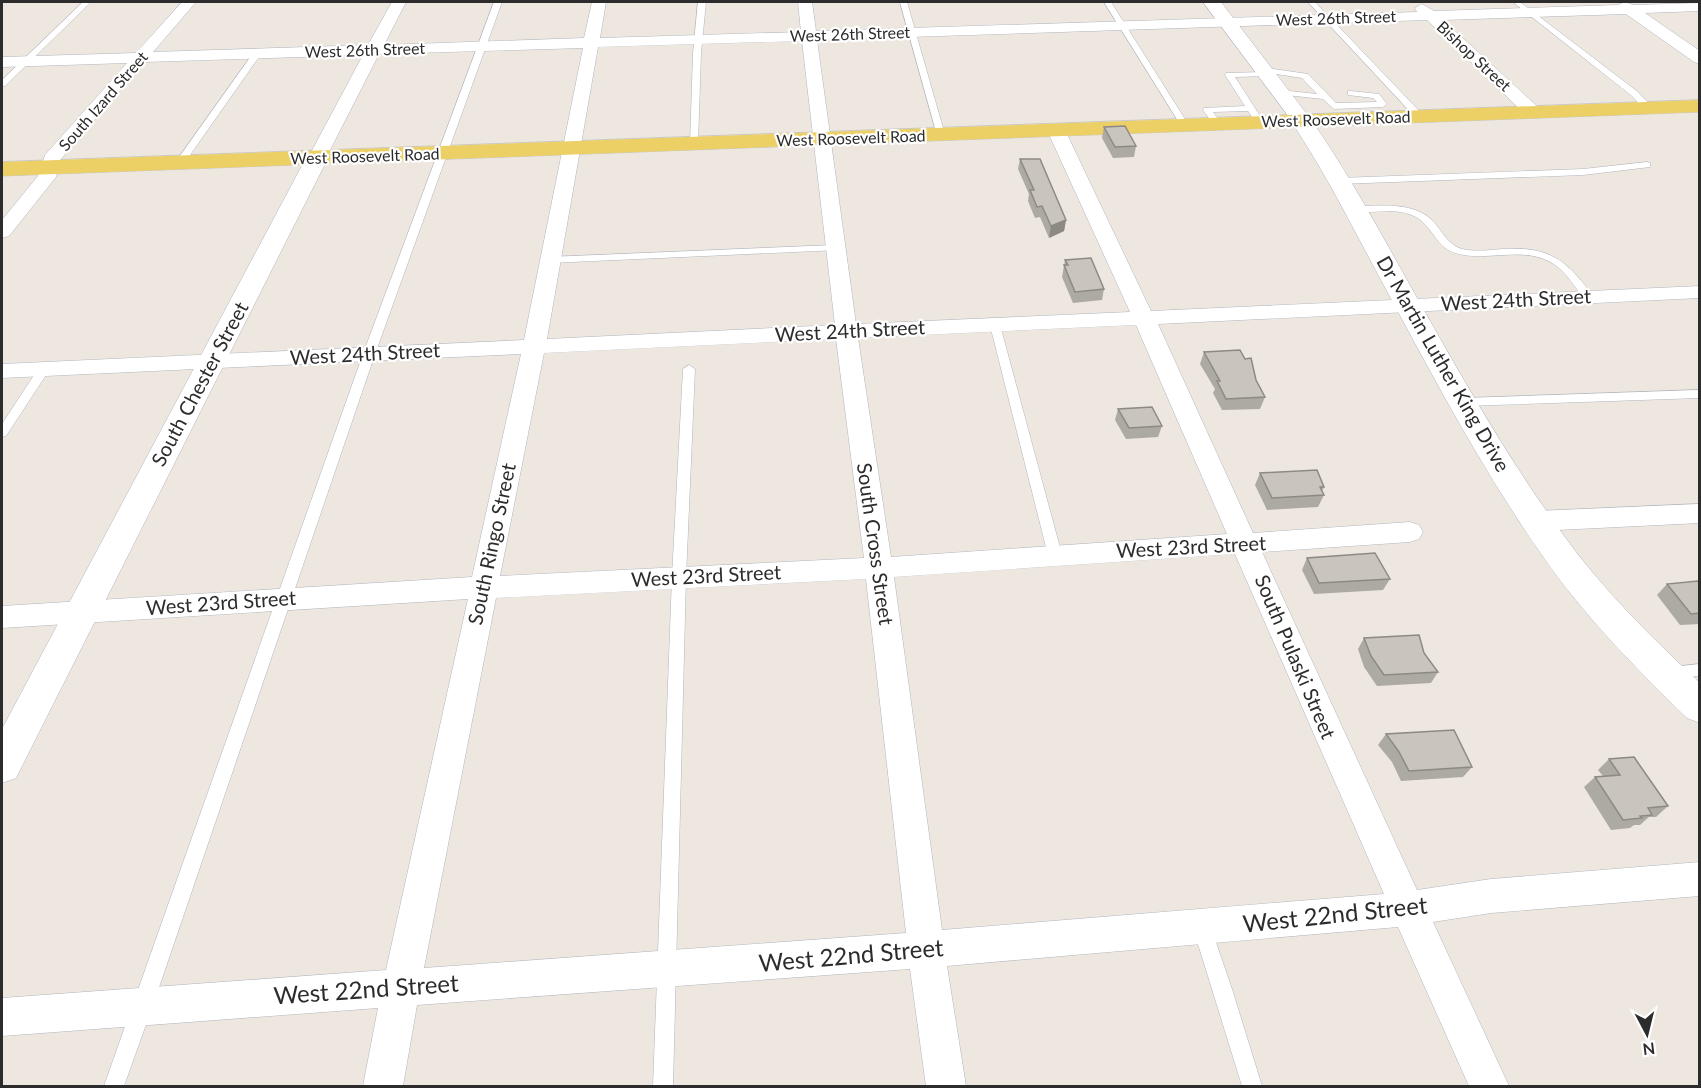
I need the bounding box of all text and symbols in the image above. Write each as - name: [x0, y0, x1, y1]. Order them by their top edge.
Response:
- street label: West 26th Street: [1276, 6, 1397, 29]
- street label: Bishop Street: [1433, 17, 1515, 95]
- street label: West 26th Street: [790, 22, 911, 45]
- street label: West 26th Street: [305, 38, 426, 61]
- street label: South Izard Street: [54, 47, 151, 154]
- street label: West Roosevelt Road: [1261, 106, 1411, 131]
- street label: West Roosevelt Road: [776, 125, 926, 150]
- street label: West Roosevelt Road: [290, 143, 440, 168]
- street label: Dr Martin Luther King Drive: [1372, 251, 1516, 476]
- street label: West 24th Street: [1440, 283, 1592, 315]
- street label: South Chester Street: [146, 297, 253, 470]
- street label: West 24th Street: [774, 314, 926, 346]
- street label: West 24th Street: [289, 337, 441, 369]
- street label: South Ringo Street: [462, 461, 520, 627]
- street label: South Cross Street: [853, 461, 899, 626]
- street label: West 23rd Street: [1115, 530, 1267, 562]
- street label: West 23rd Street: [630, 559, 782, 591]
- street label: South Pulaski Street: [1251, 571, 1341, 742]
- street label: West 23rd Street: [145, 585, 297, 619]
- street label: West 22nd Street: [1241, 889, 1429, 938]
- street label: West 22nd Street: [757, 932, 945, 977]
- street label: West 22nd Street: [272, 968, 460, 1009]
- north arrow: [1617, 1004, 1677, 1064]
- text: N: [1642, 1039, 1656, 1060]

